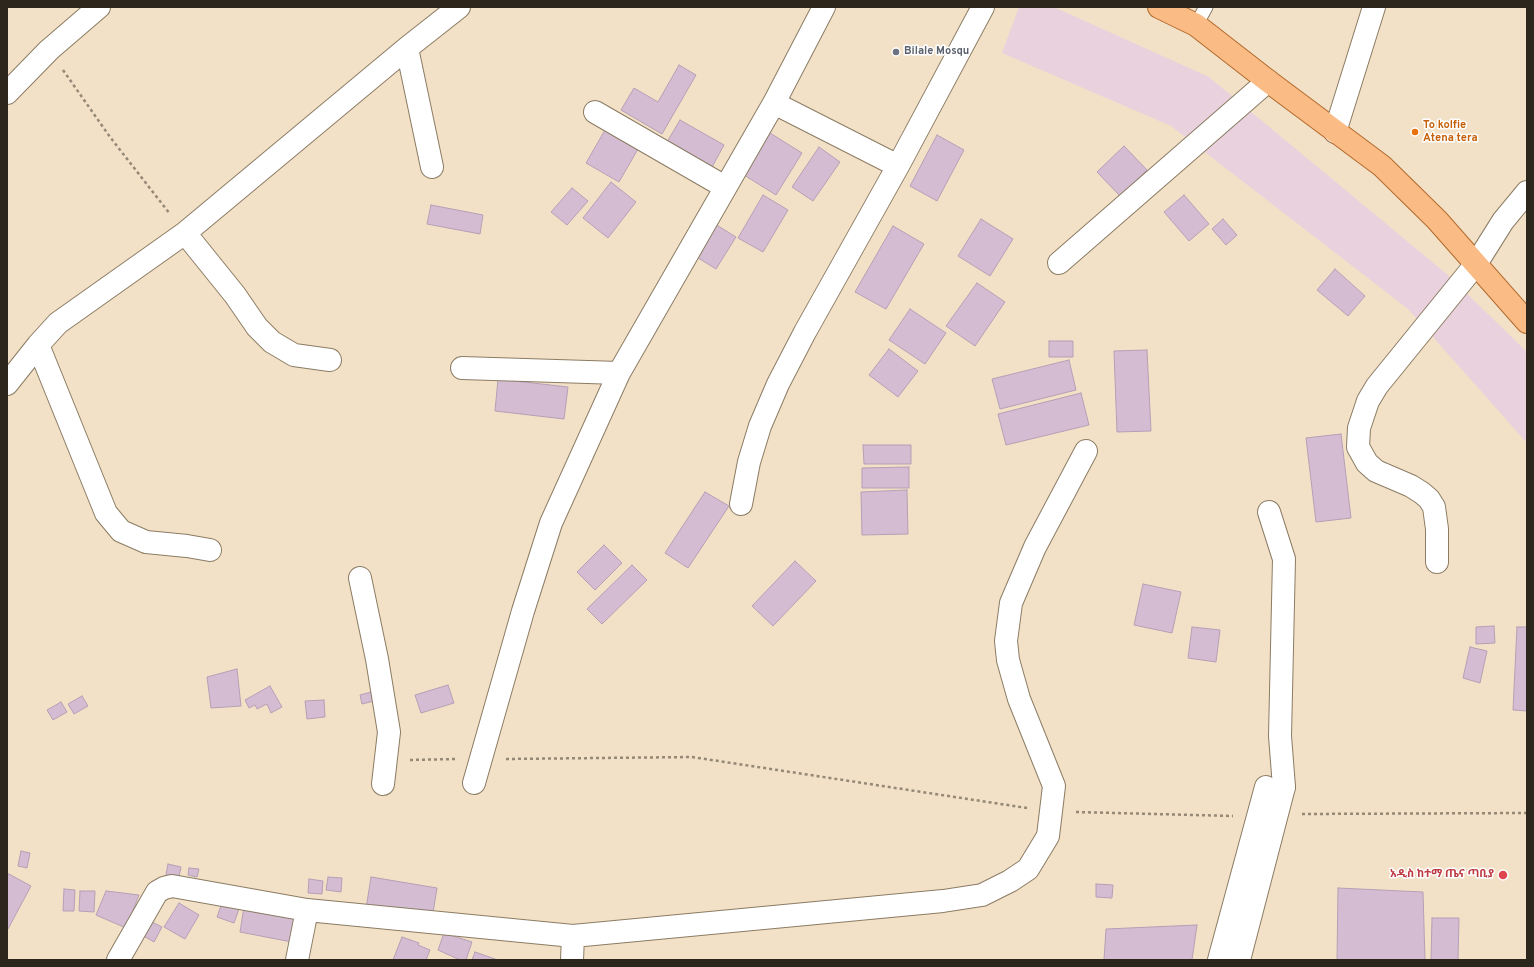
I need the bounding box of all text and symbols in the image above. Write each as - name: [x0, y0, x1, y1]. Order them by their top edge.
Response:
- place label: Bilale Mosqu: [904, 45, 969, 59]
- marker: Bilale Mosqu: [891, 47, 901, 57]
- place label: To kolfie Atena tera: [1423, 119, 1478, 145]
- marker: To kolfie Atena tera: [1410, 127, 1420, 137]
- place label: አዲስ ከተማ ጤና ጣቢያ: [1390, 868, 1494, 882]
- marker: አዲስ ከተማ ጤና ጣቢያ: [1497, 869, 1509, 881]

